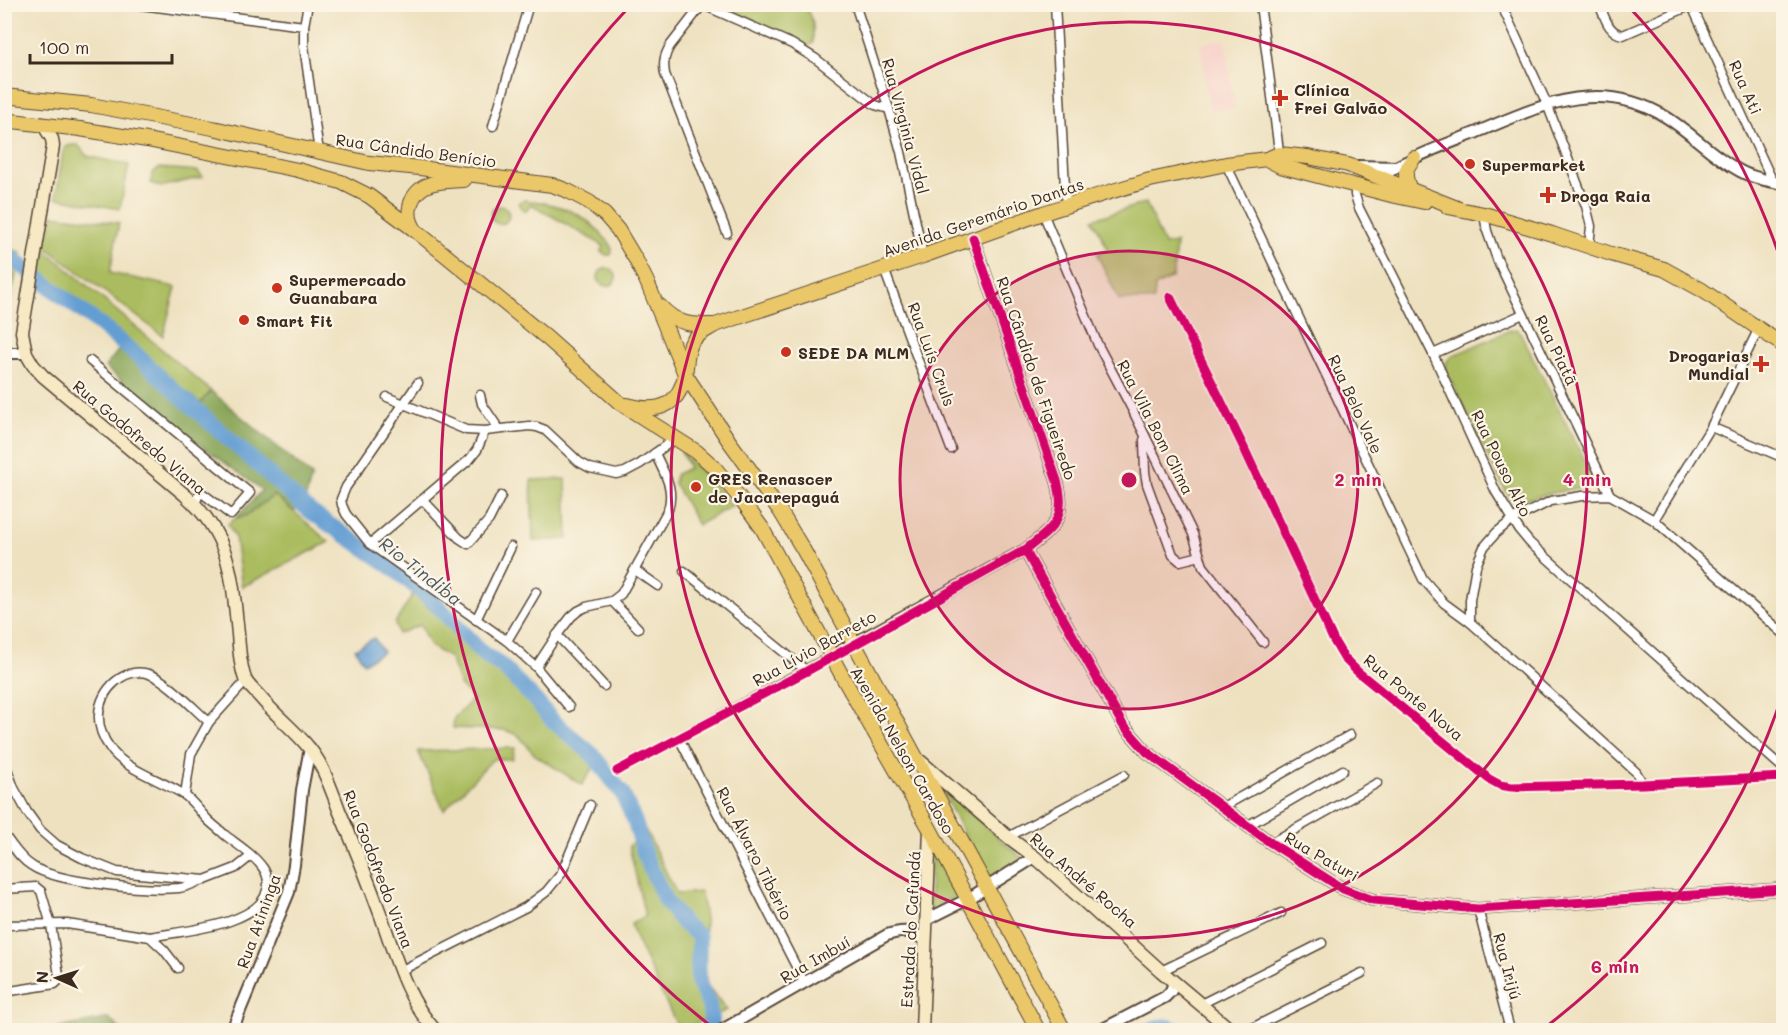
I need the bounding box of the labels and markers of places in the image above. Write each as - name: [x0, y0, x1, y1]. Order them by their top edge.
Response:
- place label: Clínica Frei Galvão: [1294, 79, 1388, 118]
- marker: Clínica Frei Galvão: [1271, 89, 1289, 107]
- place label: Supermarket: [1482, 154, 1585, 175]
- marker: Supermarket: [1463, 157, 1477, 171]
- place label: Droga Raia: [1560, 185, 1651, 206]
- marker: Droga Raia: [1541, 188, 1555, 202]
- place label: Supermercado Guanabara: [289, 269, 406, 308]
- marker: Supermercado Guanabara: [270, 281, 284, 295]
- place label: Smart Fit: [256, 310, 333, 331]
- marker: Smart Fit: [237, 313, 251, 327]
- place label: SEDE DA MLM: [798, 342, 909, 363]
- marker: SEDE DA MLM: [779, 345, 793, 359]
- place label: Drogarias Mundial: [1668, 345, 1749, 384]
- marker: Drogarias Mundial: [1754, 357, 1768, 371]
- place label: GRES Renascer de Jacarepaguá: [708, 468, 840, 507]
- centre of rings: [1119, 470, 1139, 490]
- marker: GRES Renascer de Jacarepaguá: [689, 480, 703, 494]

